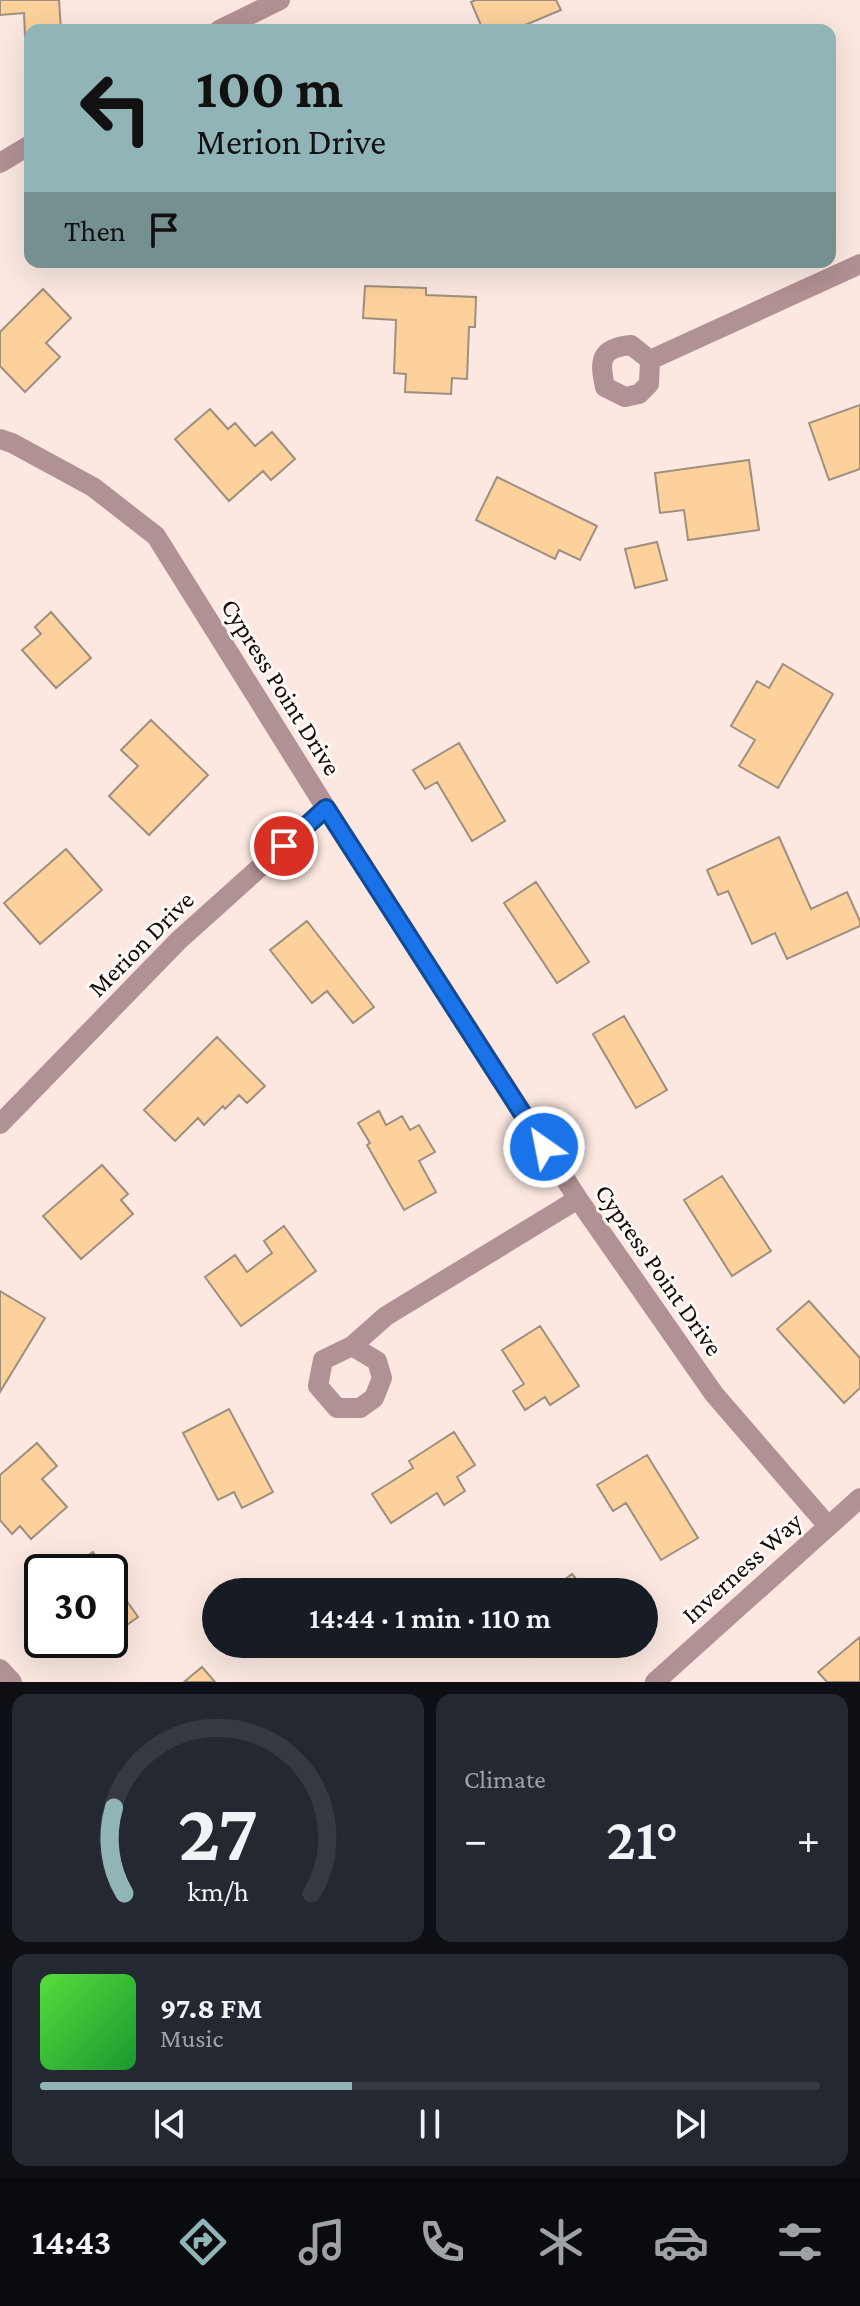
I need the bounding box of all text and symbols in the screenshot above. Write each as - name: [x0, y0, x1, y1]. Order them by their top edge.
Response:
- icon: left: [64, 56, 168, 160]
- text: 100 m: [196, 57, 343, 119]
- text: Merion Drive: [196, 122, 386, 162]
- icon: arrive: [142, 208, 186, 252]
- text: Then: [64, 214, 126, 247]
- street label: Cypress Point Drive: [215, 593, 347, 781]
- pin: [250, 812, 318, 880]
- icon: arrive: [262, 824, 306, 868]
- street label: Merion Drive: [82, 885, 200, 1003]
- position arrow: [502, 1105, 586, 1189]
- street label: Cypress Point Drive: [589, 1179, 729, 1361]
- street label: Inverness Way: [676, 1506, 809, 1629]
- speed limit sign: 30: [24, 1554, 128, 1658]
- text: 14:44 · 1 min · 110 m: [309, 1601, 551, 1634]
- text: Climate: [464, 1765, 546, 1794]
- text: 27: [178, 1785, 258, 1878]
- text: 21°: [606, 1805, 678, 1872]
- text: −: [464, 1815, 487, 1863]
- text: +: [797, 1815, 820, 1863]
- text: km/h: [187, 1875, 249, 1907]
- text: 97.8 FM: [160, 1991, 262, 2024]
- text: Music: [160, 2024, 223, 2053]
- icon: previous: [148, 2102, 192, 2146]
- icon: pause: [408, 2102, 452, 2146]
- icon: next: [668, 2102, 712, 2146]
- icon: directions: [175, 2214, 231, 2270]
- icon: music: [294, 2214, 350, 2270]
- icon: phone: [414, 2214, 470, 2270]
- icon: climate: [533, 2214, 589, 2270]
- icon: car: [653, 2214, 709, 2270]
- icon: filters: [772, 2214, 828, 2270]
- text: 14:43: [32, 2222, 111, 2262]

